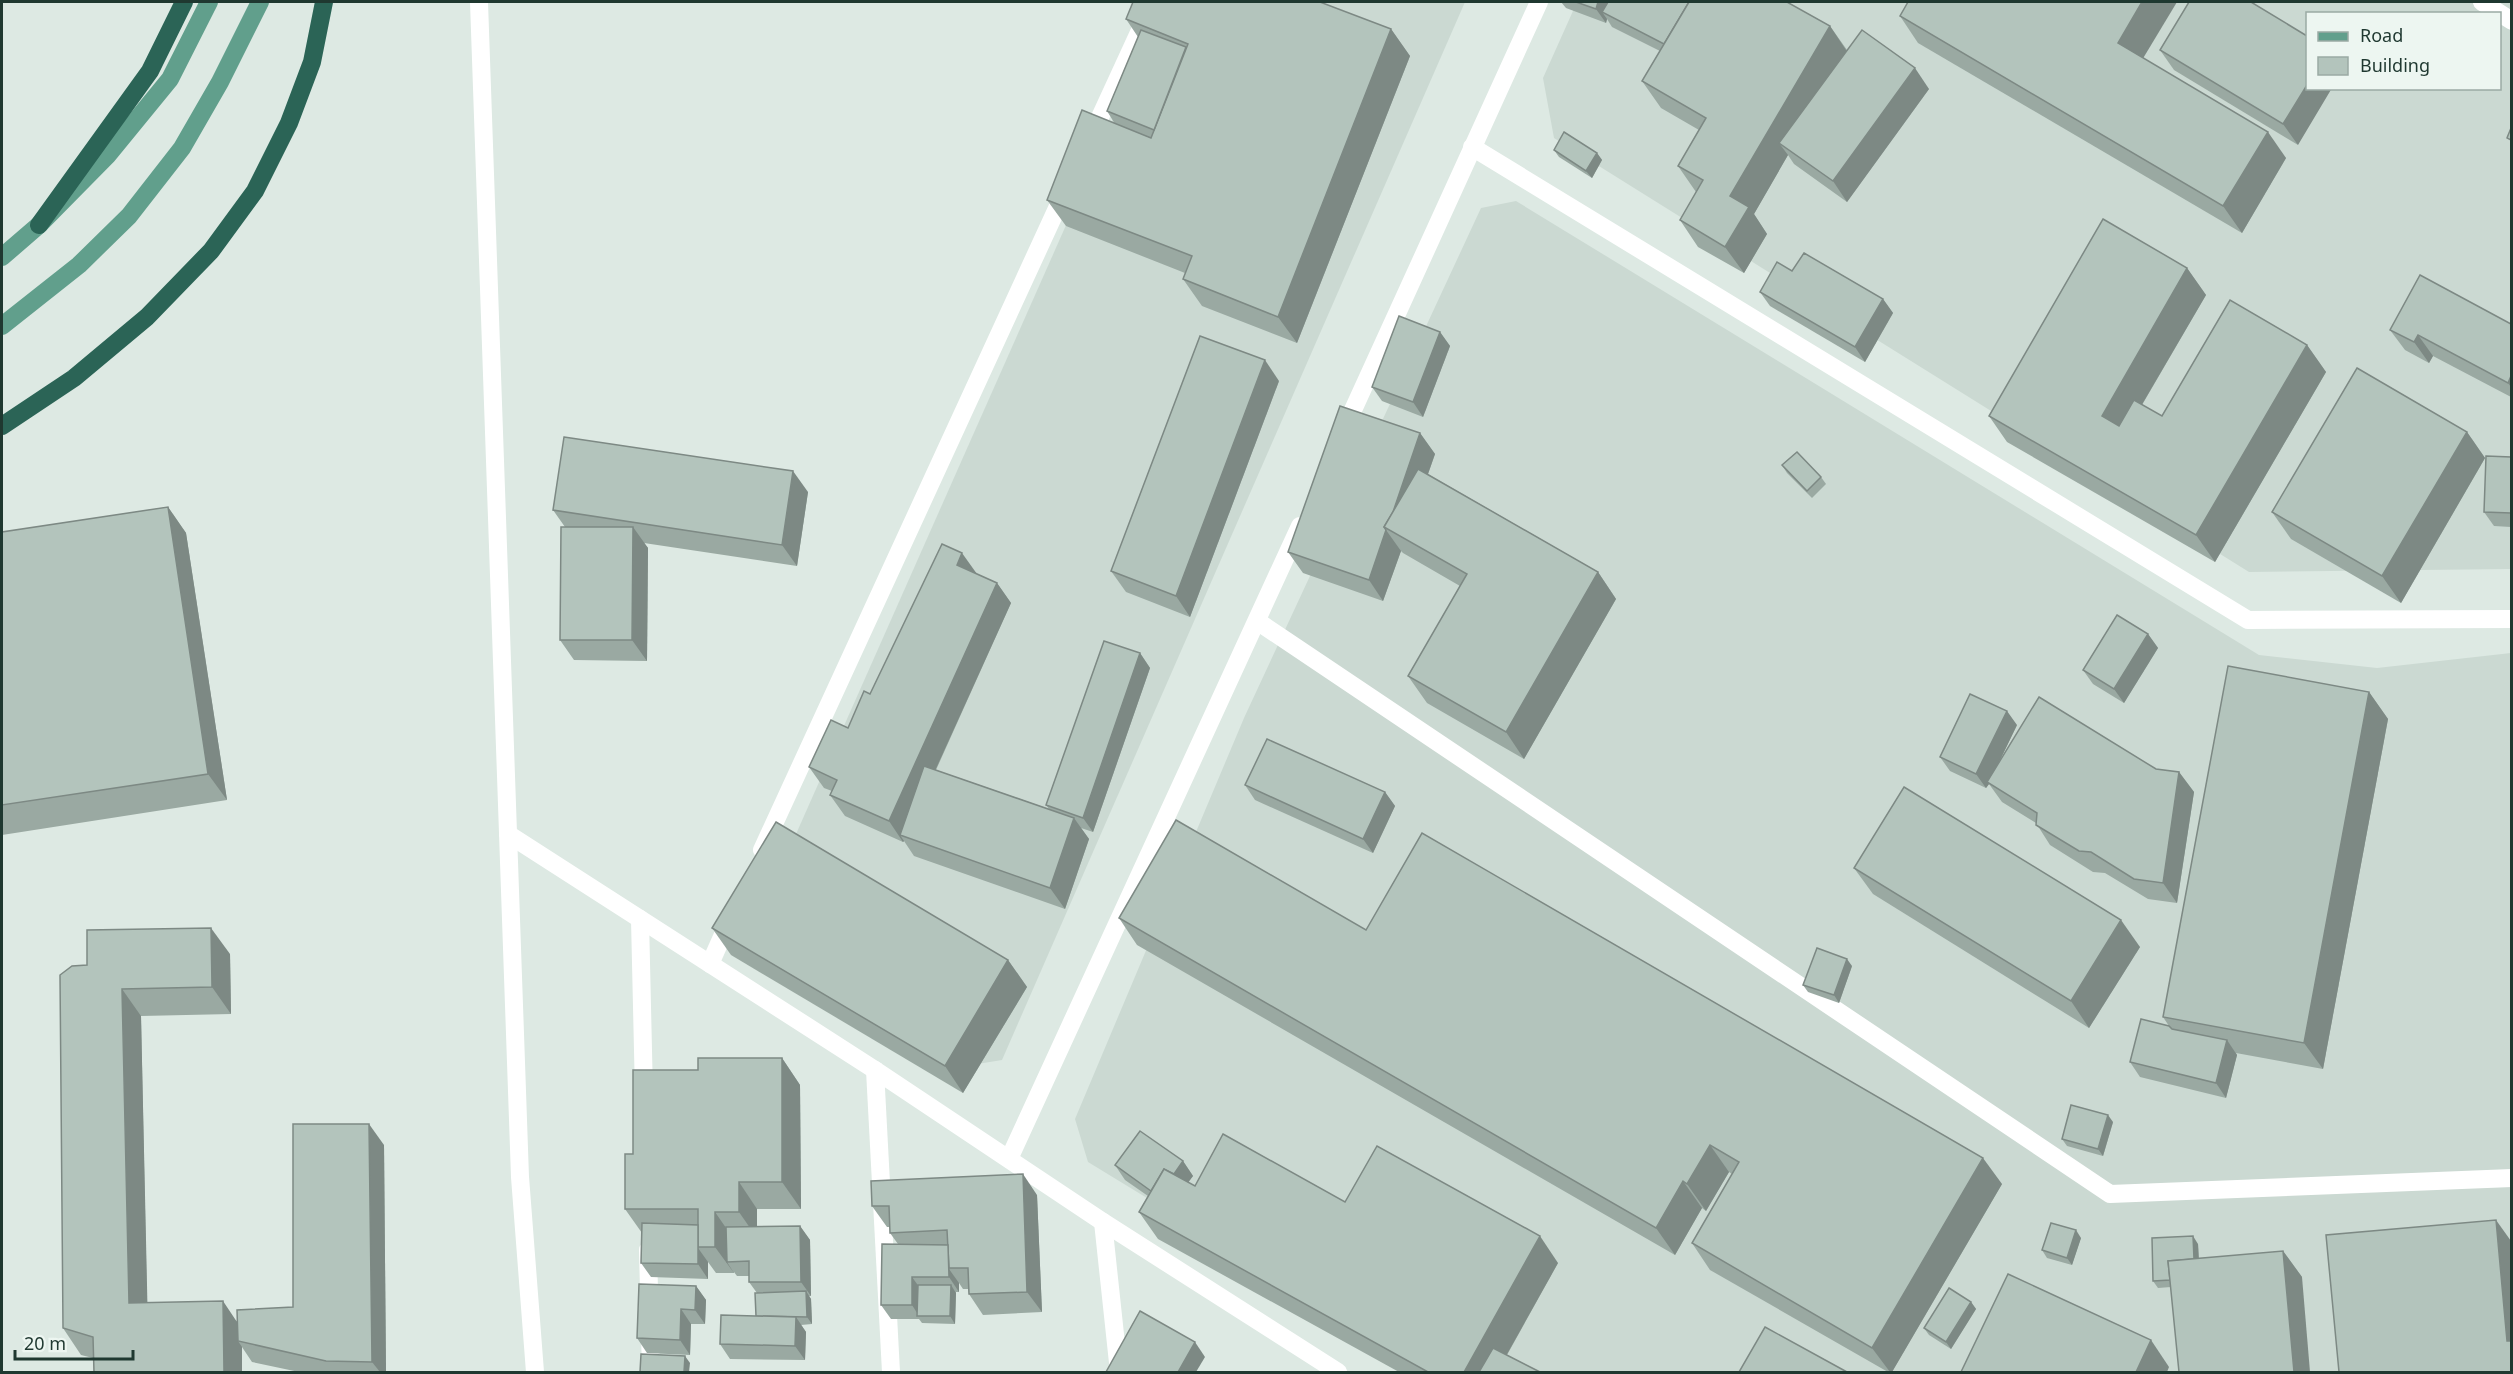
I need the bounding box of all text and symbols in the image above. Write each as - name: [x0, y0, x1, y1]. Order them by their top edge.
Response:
- legend: [2306, 12, 2501, 90]
- text: Road: [2360, 23, 2403, 47]
- text: Building: [2360, 53, 2430, 77]
- scale bar: [15, 1323, 134, 1361]
- text: 20 m: [24, 1331, 66, 1355]

